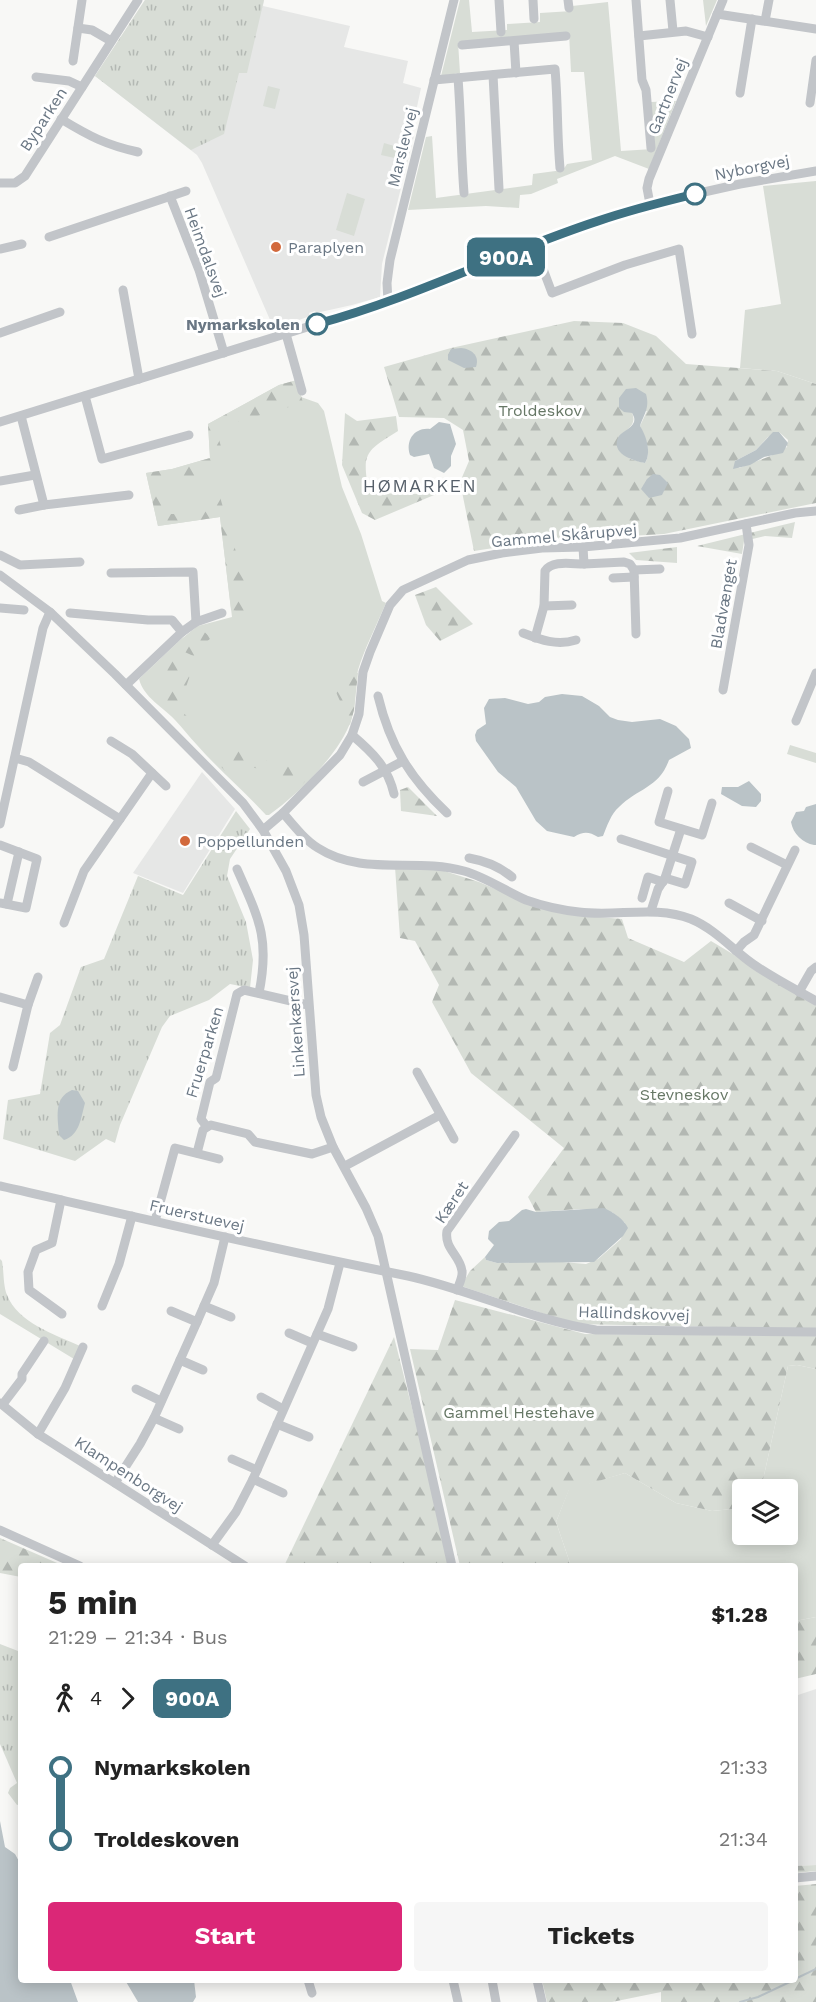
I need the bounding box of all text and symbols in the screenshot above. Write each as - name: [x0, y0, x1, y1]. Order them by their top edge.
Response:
- street label: Gartnervej: [644, 55, 691, 137]
- street label: Byparken: [16, 84, 71, 155]
- street label: Marslevvej: [383, 105, 422, 189]
- street label: Nyborgvej: [713, 151, 791, 184]
- unlabelled marker: [684, 183, 706, 205]
- street label: Heimdalsvej: [180, 205, 231, 300]
- place label: Paraplyen: [288, 238, 364, 257]
- line badge: 900A: [464, 238, 548, 276]
- marker: Paraplyen: [269, 240, 283, 254]
- text: 900A: [479, 245, 533, 270]
- marker: Nymarkskolen: [306, 313, 328, 335]
- place label: Nymarkskolen: [186, 315, 300, 334]
- park label: Troldeskov: [498, 401, 583, 420]
- district label: HØMARKEN: [363, 475, 477, 496]
- street label: Gammel Skårupvej: [490, 520, 638, 551]
- street label: Bladvænget: [706, 557, 741, 651]
- place label: Poppellunden: [197, 832, 304, 851]
- marker: Poppellunden: [178, 834, 192, 848]
- street label: Linkenkærsvej: [282, 966, 309, 1078]
- street label: Fruerparken: [182, 1004, 227, 1100]
- park label: Stevneskov: [640, 1085, 729, 1104]
- street label: Kæret: [431, 1177, 472, 1227]
- street label: Fruerstuevej: [148, 1195, 246, 1236]
- street label: Hallindskovvej: [578, 1302, 690, 1325]
- park label: Gammel Hestehave: [443, 1403, 595, 1422]
- street label: Klampenborgvej: [71, 1432, 186, 1516]
- map controls: [732, 1479, 798, 1545]
- button: layers: [732, 1479, 798, 1545]
- text: 5 min: [48, 1583, 138, 1622]
- text: $1.28: [711, 1602, 768, 1627]
- text: 21:29 – 21:34 · Bus: [48, 1625, 228, 1649]
- icon: walk: [48, 1682, 81, 1715]
- icon: forward: [111, 1682, 144, 1715]
- text: 4: [90, 1686, 102, 1710]
- text: 900A: [165, 1686, 219, 1711]
- text: Nymarkskolen: [94, 1755, 251, 1780]
- text: 21:33: [719, 1755, 768, 1779]
- text: Troldeskoven: [94, 1827, 240, 1852]
- text: 21:34: [719, 1827, 768, 1851]
- button: Start: [48, 1902, 402, 1971]
- button: Tickets: [414, 1902, 768, 1971]

